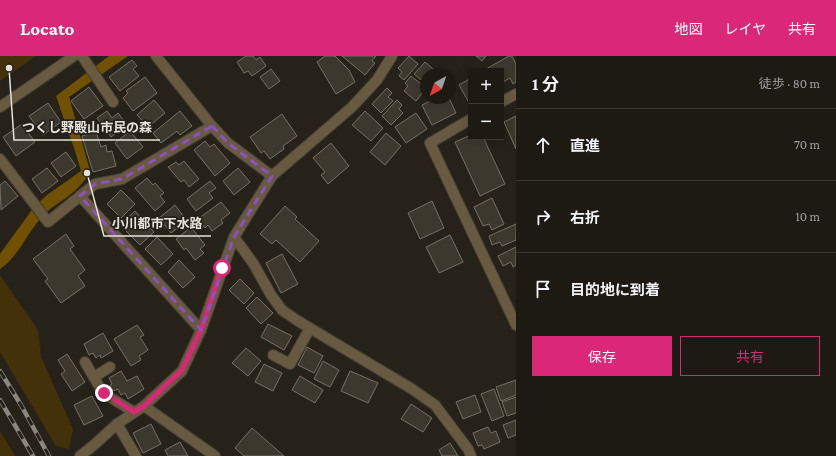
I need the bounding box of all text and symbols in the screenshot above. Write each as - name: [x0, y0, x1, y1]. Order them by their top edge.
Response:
- text: Locato: [20, 18, 74, 39]
- text: 地図: [674, 21, 702, 37]
- text: レイヤ: [724, 21, 766, 37]
- text: 共有: [788, 21, 816, 37]
- north arrow: [420, 68, 456, 104]
- map controls: [468, 68, 504, 140]
- button: +: [468, 68, 504, 104]
- text: 1 分: [532, 75, 559, 94]
- text: 徒歩 · 80 m: [759, 76, 820, 91]
- button: −: [468, 104, 504, 140]
- callout: つくし野殿山市民の森: [14, 115, 160, 140]
- text: つくし野殿山市民の森: [22, 120, 152, 135]
- icon: ahead: [532, 134, 554, 156]
- text: 70 m: [794, 137, 820, 152]
- text: 直進: [570, 138, 600, 154]
- icon: right: [532, 206, 554, 228]
- text: 10 m: [795, 209, 820, 224]
- text: 右折: [570, 210, 600, 226]
- callout: 小川都市下水路: [104, 211, 211, 236]
- text: 小川都市下水路: [111, 216, 203, 231]
- route start: [213, 259, 231, 277]
- icon: arrive: [532, 278, 554, 300]
- text: 目的地に到着: [570, 282, 660, 298]
- button: 保存: [532, 336, 672, 376]
- button: 共有: [680, 336, 820, 376]
- route end: [95, 384, 113, 402]

